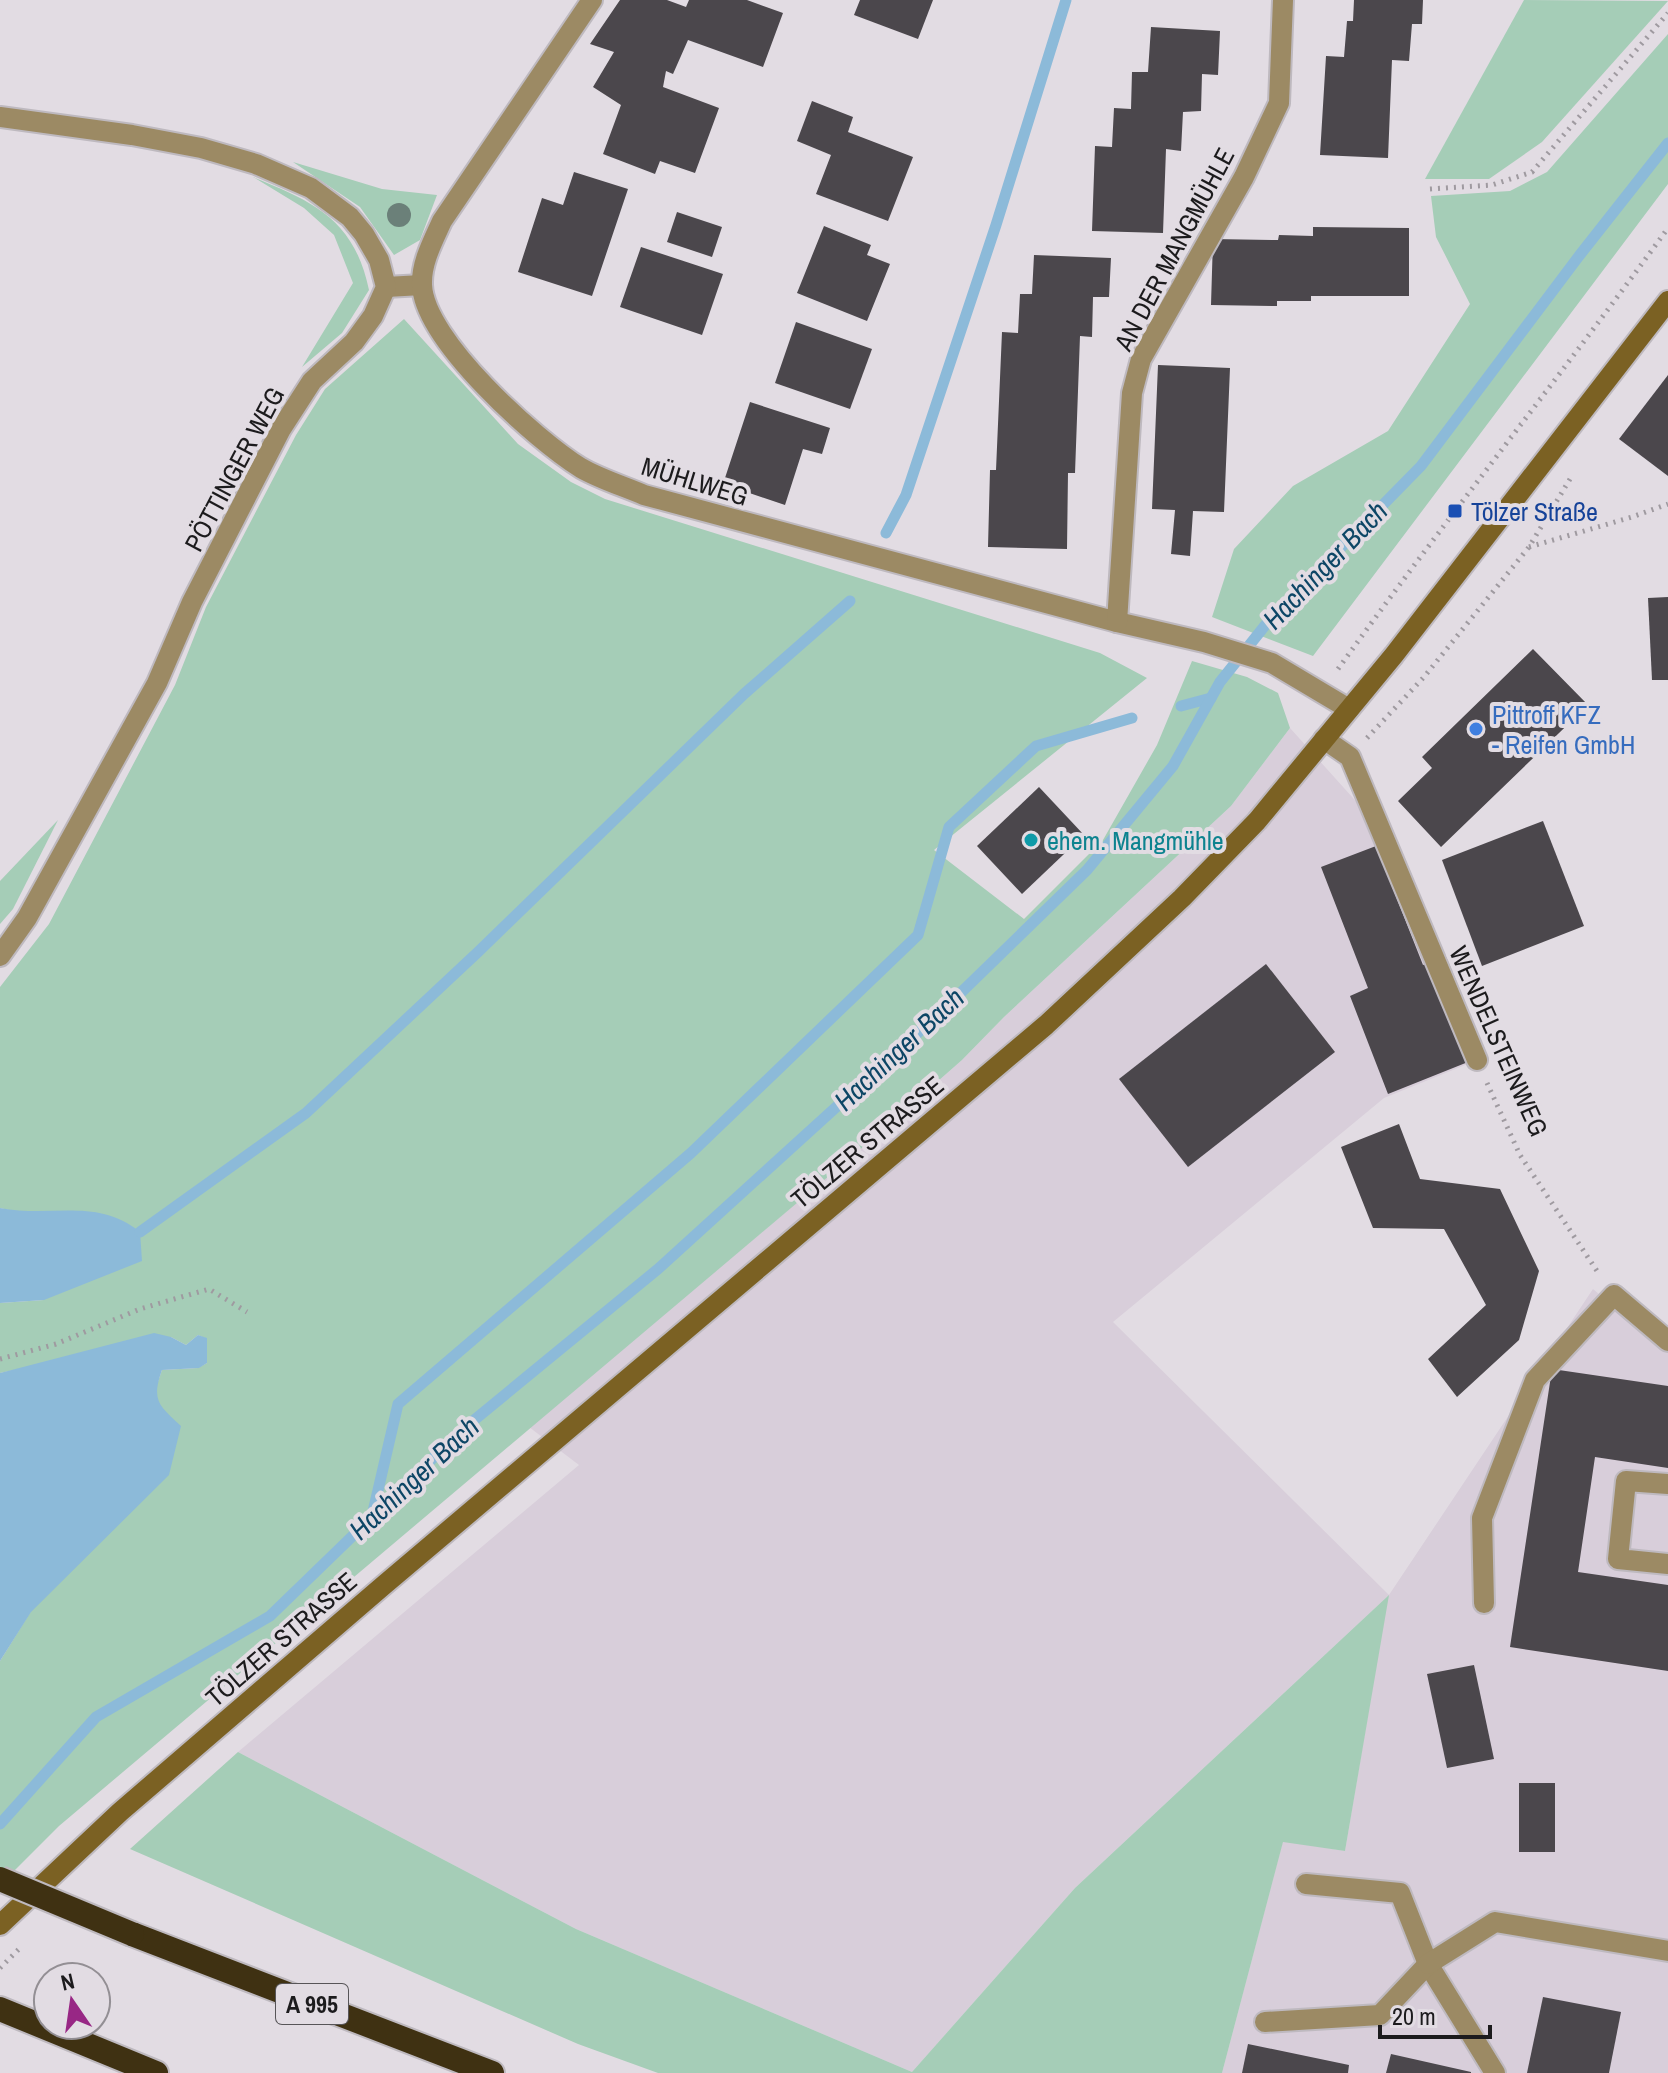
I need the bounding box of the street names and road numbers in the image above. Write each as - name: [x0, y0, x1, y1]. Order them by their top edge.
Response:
- street label: AN DER MANGMÜHLE: [1105, 141, 1242, 357]
- street label: PÖTTINGER WEG: [176, 381, 292, 557]
- street label: MÜHLWEG: [637, 448, 753, 514]
- street label: WENDELSTEINWEG: [1441, 940, 1557, 1142]
- street label: TÖLZER STRASSE: [783, 1068, 951, 1216]
- street label: TÖLZER STRASSE: [198, 1564, 364, 1714]
- road number: A 995: [276, 1984, 348, 2024]

